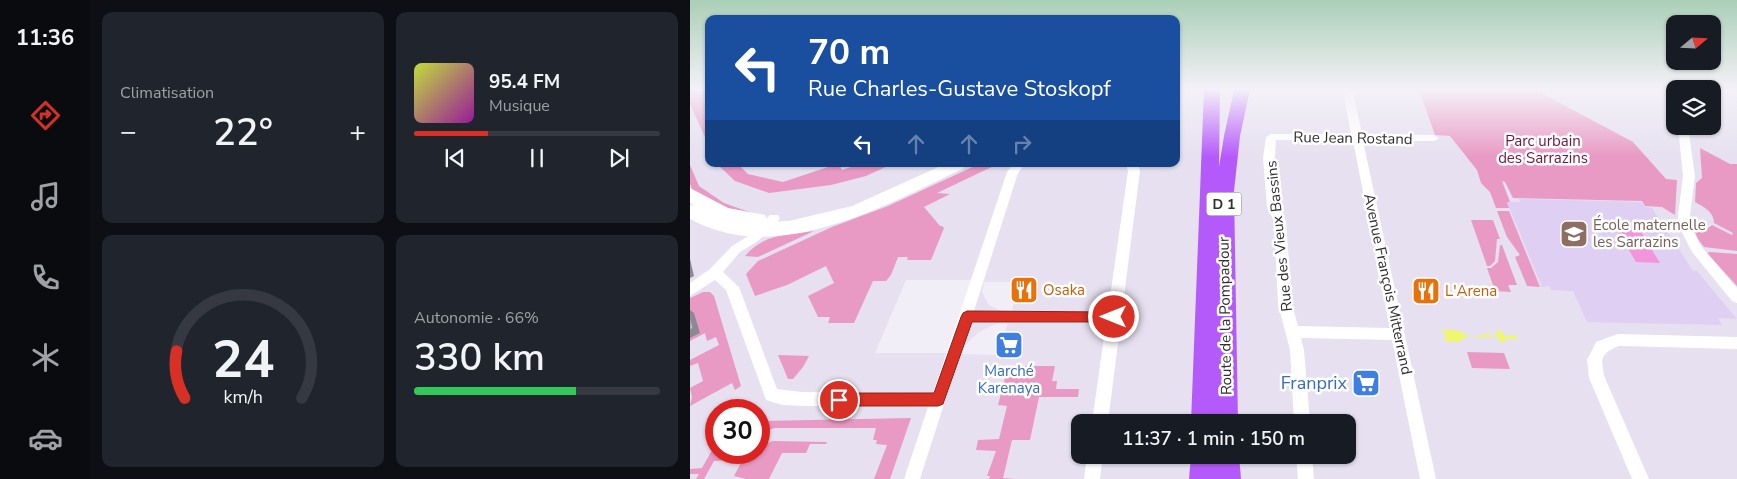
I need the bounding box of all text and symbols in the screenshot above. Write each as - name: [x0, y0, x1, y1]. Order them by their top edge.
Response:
- north arrow: [1666, 15, 1721, 70]
- map controls: [1666, 15, 1721, 135]
- text: 11:36: [16, 23, 74, 53]
- text: 70 m: [808, 29, 890, 76]
- icon: left: [725, 35, 790, 100]
- text: 95.4 FM: [489, 69, 560, 95]
- text: Rue Charles-Gustave Stoskopf: [808, 74, 1111, 104]
- button: layers: [1666, 80, 1721, 135]
- text: Climatisation: [120, 82, 214, 104]
- text: Musique: [489, 95, 550, 117]
- icon: directions: [28, 98, 63, 133]
- text: 22°: [213, 107, 273, 158]
- text: −: [120, 113, 137, 151]
- text: +: [349, 113, 366, 151]
- street label: Rue Jean Rostand: [1293, 127, 1413, 149]
- icon: left: [849, 130, 877, 158]
- icon: ahead: [902, 130, 930, 158]
- icon: ahead: [955, 130, 983, 158]
- icon: right: [1008, 130, 1036, 158]
- park label: Parc urbain des Sarrazins: [1498, 131, 1588, 168]
- icon: previous: [441, 144, 469, 172]
- icon: pause: [523, 144, 551, 172]
- icon: next: [605, 144, 633, 172]
- street label: Rue des Vieux Bassins: [1261, 159, 1297, 313]
- icon: music: [28, 179, 63, 214]
- road number: D 1: [1206, 192, 1242, 215]
- street label: Avenue François Mitterrand: [1359, 192, 1417, 376]
- place label: École maternelle les Sarrazins: [1593, 215, 1706, 252]
- school or university icon: École maternelle les Sarrazins: [1559, 219, 1589, 249]
- street label: Route de la Pompadour: [1214, 236, 1236, 395]
- icon: phone: [28, 260, 63, 295]
- restaurant icon: Osaka: [1009, 275, 1039, 305]
- restaurant icon: L'Arena: [1411, 276, 1441, 306]
- place label: Osaka: [1043, 280, 1085, 300]
- place label: L'Arena: [1445, 281, 1497, 301]
- position arrow: [1087, 290, 1139, 342]
- text: Autonomie · 66%: [414, 307, 539, 329]
- text: 24: [212, 324, 274, 395]
- supermarket icon: Marché Karenaya: [994, 330, 1024, 360]
- text: 330 km: [414, 332, 545, 383]
- icon: climate: [28, 340, 63, 375]
- place label: Marché Karenaya: [978, 361, 1040, 398]
- supermarket icon: Franprix: [1351, 368, 1381, 398]
- place label: Franprix: [1281, 371, 1348, 395]
- pin: [818, 379, 860, 421]
- text: km/h: [223, 385, 263, 409]
- icon: arrive: [825, 386, 853, 414]
- speed limit sign: 30: [705, 399, 770, 464]
- icon: car: [28, 421, 63, 456]
- text: 11:37 · 1 min · 150 m: [1122, 426, 1305, 452]

